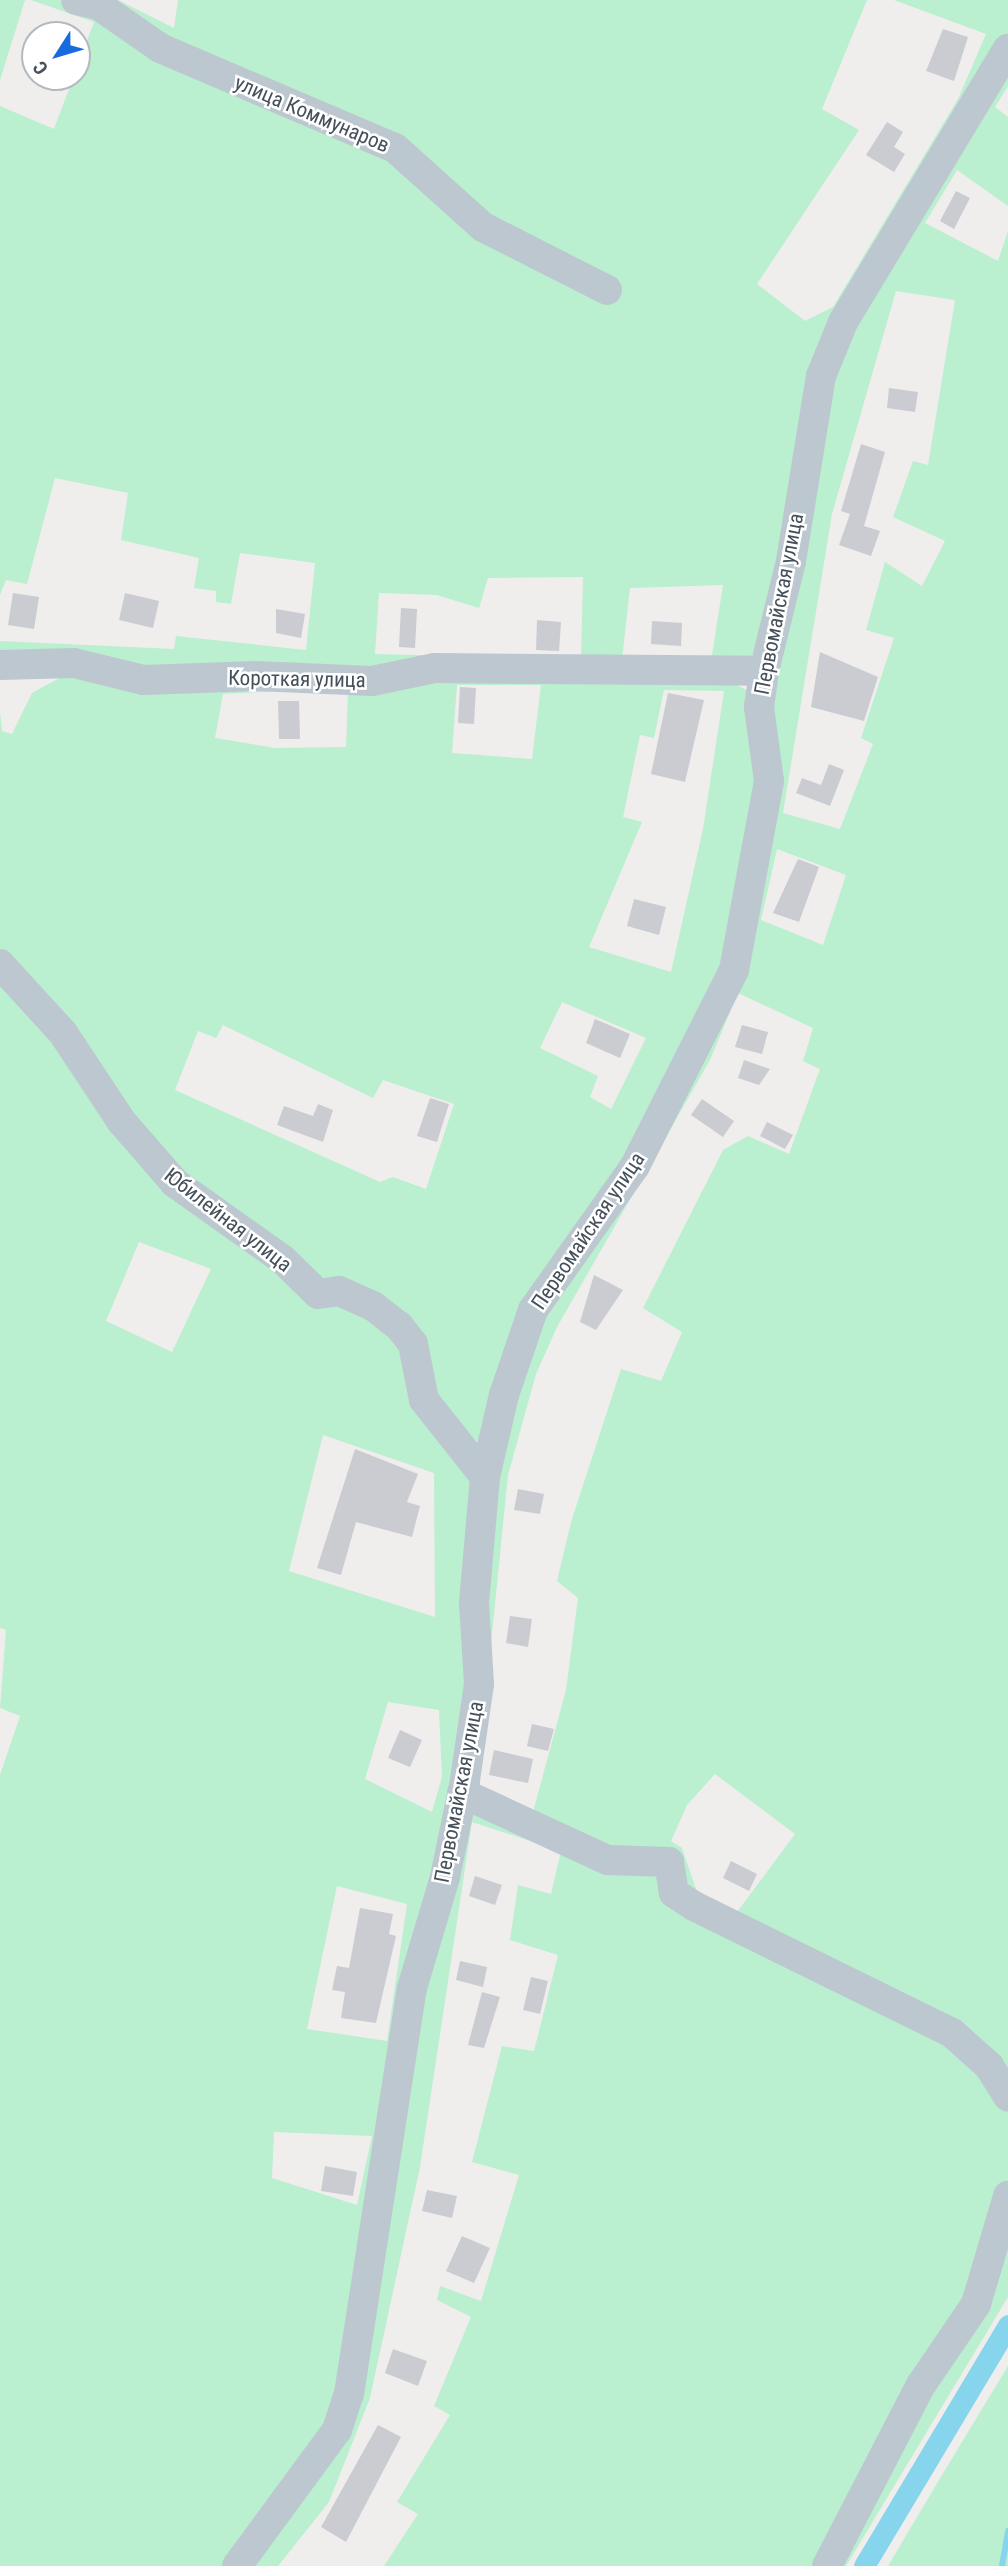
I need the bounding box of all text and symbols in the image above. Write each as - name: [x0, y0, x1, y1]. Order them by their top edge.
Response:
- north arrow: [21, 21, 91, 91]
- text: С: [28, 56, 53, 79]
- street label: улица Коммунаров: [231, 70, 393, 158]
- street label: Первомайская улица: [749, 511, 809, 697]
- street label: Короткая улица: [228, 665, 366, 693]
- street label: Первомайская улица: [526, 1148, 650, 1314]
- street label: Юбилейная улица: [159, 1162, 297, 1278]
- street label: Первомайская улица: [429, 1699, 489, 1885]

